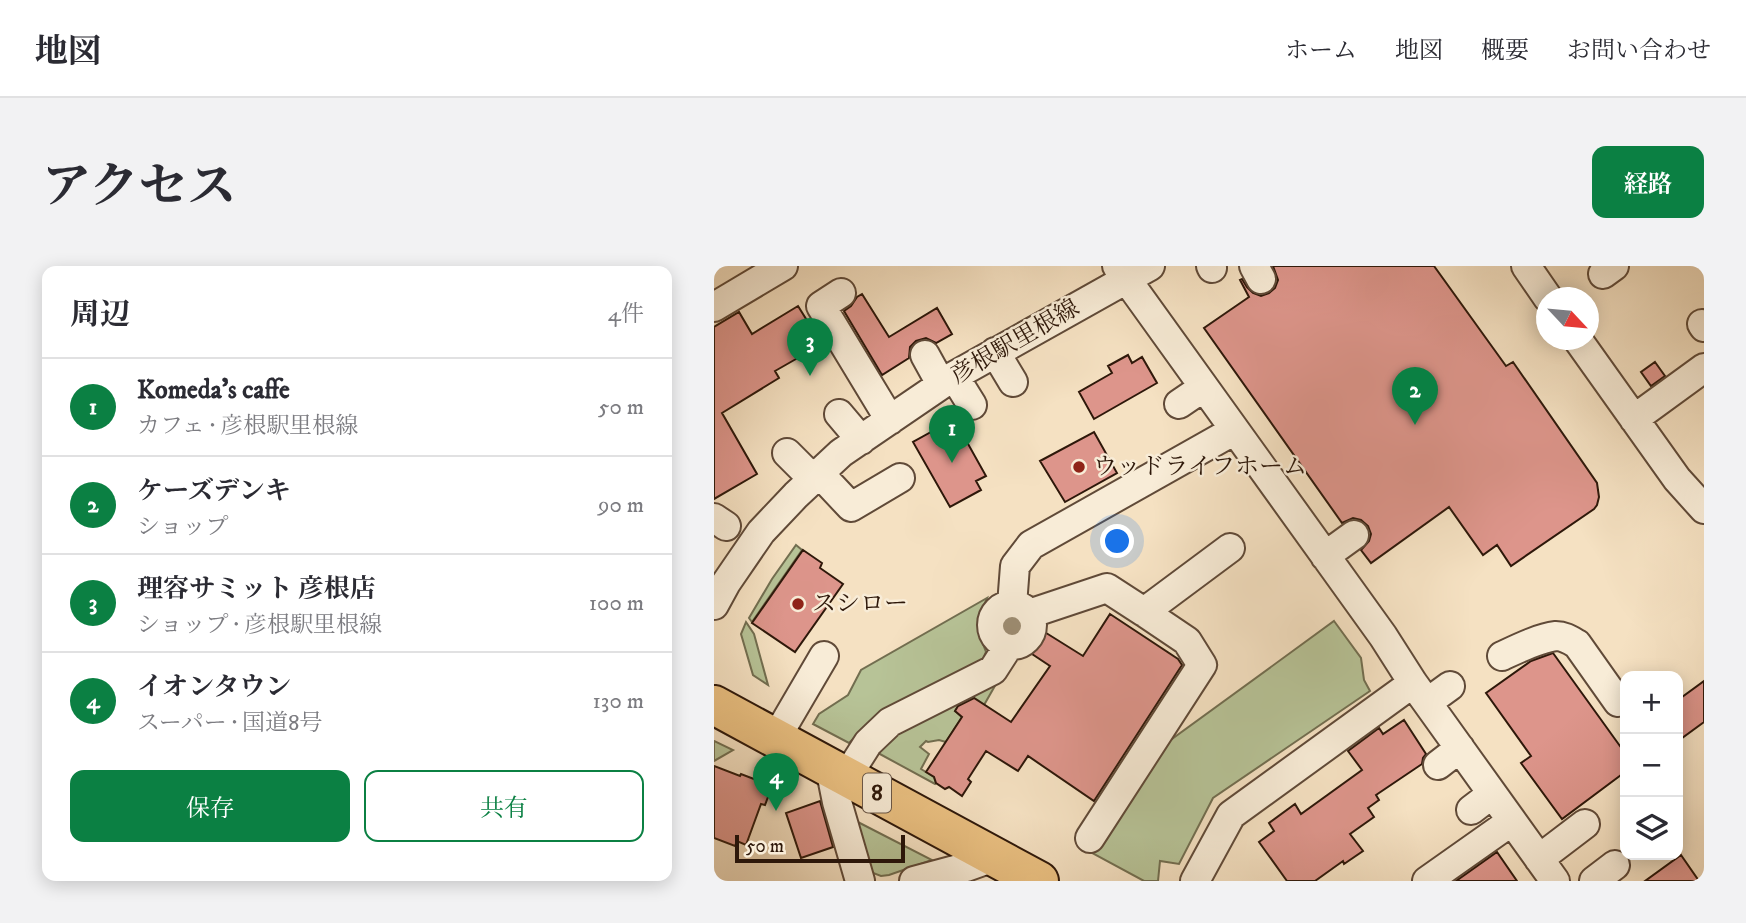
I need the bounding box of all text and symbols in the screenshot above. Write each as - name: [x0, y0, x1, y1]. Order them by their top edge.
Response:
- text: 地図: [35, 32, 101, 73]
- text: ホーム: [1285, 36, 1357, 66]
- text: 地図: [1395, 36, 1443, 66]
- text: 概要: [1481, 36, 1529, 66]
- text: お問い合わせ: [1567, 36, 1711, 66]
- button: 経路: [1592, 146, 1704, 218]
- text: アクセス: [42, 157, 237, 219]
- north arrow: [1536, 287, 1599, 350]
- street label: 彦根駅里根線: [945, 293, 1085, 391]
- text: 周辺: [70, 297, 130, 334]
- text: 4件: [608, 300, 644, 329]
- pin: 3: [787, 318, 833, 376]
- pin: 2: [1392, 367, 1438, 425]
- text: Komeda's caffe: [137, 374, 290, 407]
- text: 1: [89, 393, 97, 422]
- text: 50 m: [598, 393, 644, 422]
- pin: 1: [929, 405, 975, 463]
- text: カフェ · 彦根駅里根線: [137, 412, 358, 441]
- place label: ウッドライフホーム: [1093, 452, 1307, 482]
- marker: ウッドライフホーム: [1071, 459, 1087, 475]
- text: ケーズデンキ: [137, 475, 291, 508]
- text: 2: [87, 491, 99, 520]
- text: 90 m: [598, 491, 644, 520]
- text: ショップ: [137, 513, 229, 542]
- your location: [1100, 524, 1134, 558]
- text: 理容サミット 彦根店: [137, 573, 376, 606]
- text: 3: [89, 589, 97, 618]
- text: 100 m: [589, 589, 644, 618]
- place label: スシロー: [812, 589, 908, 619]
- marker: スシロー: [790, 596, 806, 612]
- text: ショップ · 彦根駅里根線: [137, 611, 382, 640]
- text: イオンタウン: [137, 671, 291, 704]
- map controls: [1620, 671, 1683, 860]
- button: +: [1620, 671, 1683, 734]
- text: 4: [86, 687, 100, 716]
- text: 130 m: [592, 687, 644, 716]
- text: スーパー · 国道8号: [137, 709, 323, 738]
- button: −: [1620, 734, 1683, 797]
- pin: 4: [753, 753, 799, 811]
- button: 保存: [70, 770, 350, 842]
- button: 共有: [364, 770, 644, 842]
- road number: 8: [863, 774, 891, 813]
- button: layers: [1620, 797, 1683, 860]
- scale bar: [735, 832, 905, 864]
- text: 50 m: [746, 835, 784, 858]

